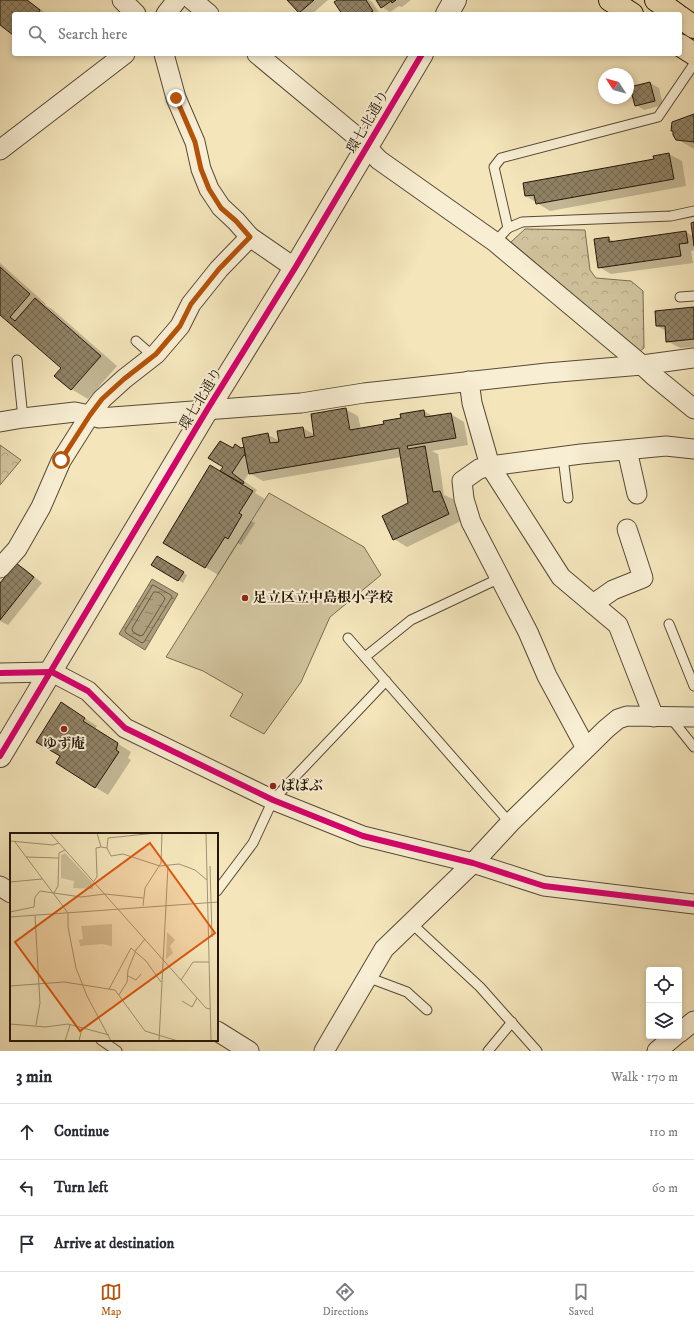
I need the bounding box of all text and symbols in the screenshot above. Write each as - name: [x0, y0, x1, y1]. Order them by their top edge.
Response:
- search box: [12, 12, 682, 56]
- icon: search: [26, 23, 48, 45]
- text: Search here: [58, 25, 127, 44]
- north arrow: [598, 68, 634, 104]
- street label: 環七北通り: [343, 87, 393, 157]
- route end: [167, 89, 185, 107]
- street label: 環七北通り: [175, 364, 227, 434]
- route start: [52, 451, 70, 469]
- place label: 足立区立中島根小学校: [253, 589, 393, 607]
- marker: 足立区立中島根小学校: [240, 593, 250, 603]
- marker: ゆず庵: [59, 724, 69, 734]
- place label: ゆず庵: [43, 735, 85, 753]
- place label: ぱぱぶ: [281, 777, 323, 795]
- marker: ぱぱぶ: [268, 781, 278, 791]
- inset map: [10, 833, 218, 1041]
- map controls: [646, 967, 682, 1039]
- button: locate: [646, 967, 682, 1003]
- button: layers: [646, 1003, 682, 1039]
- text: 3 min: [16, 1066, 52, 1088]
- text: Walk · 170 m: [611, 1069, 678, 1085]
- icon: ahead: [16, 1121, 38, 1143]
- text: Continue: [54, 1122, 109, 1141]
- text: 110 m: [649, 1124, 678, 1140]
- icon: left: [16, 1177, 38, 1199]
- text: Turn left: [54, 1178, 108, 1197]
- text: 60 m: [652, 1180, 678, 1196]
- icon: arrive: [16, 1233, 38, 1255]
- text: Arrive at destination: [54, 1234, 174, 1253]
- tab: Map: [100, 1281, 122, 1319]
- tab: Directions: [323, 1281, 368, 1319]
- tab: Saved: [569, 1281, 594, 1319]

